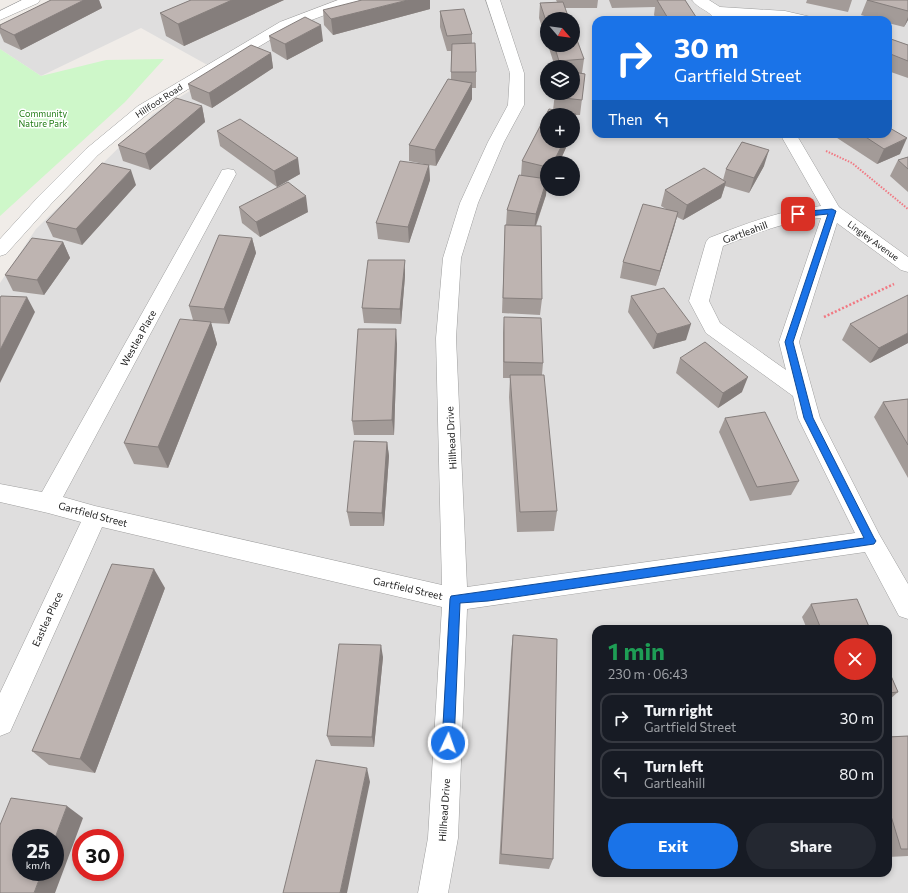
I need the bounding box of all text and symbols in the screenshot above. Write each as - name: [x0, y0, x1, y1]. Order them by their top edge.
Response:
- north arrow: [540, 12, 580, 52]
- map controls: [540, 12, 580, 196]
- text: 30 m: [674, 30, 739, 64]
- icon: right: [608, 32, 660, 84]
- button: layers: [540, 60, 580, 100]
- text: Gartfield Street: [674, 64, 802, 86]
- street label: Hillfoot Road: [133, 81, 184, 120]
- park label: Community Nature Park: [19, 108, 68, 129]
- button: +: [540, 108, 580, 148]
- icon: left: [651, 108, 673, 130]
- text: Then: [608, 110, 643, 128]
- button: −: [540, 156, 580, 196]
- pin: [781, 197, 815, 231]
- icon: arrive: [787, 203, 809, 225]
- street label: Gartleahill: [721, 218, 769, 246]
- street label: Lingley Avenue: [845, 218, 901, 263]
- street label: Westlea Place: [118, 308, 158, 368]
- street label: Hillhead Drive: [443, 406, 459, 470]
- street label: Gartfield Street: [57, 499, 129, 529]
- street label: Gartfield Street: [372, 574, 444, 602]
- street label: Eastlea Place: [29, 590, 65, 648]
- text: 1 min: [608, 636, 665, 665]
- button: close: [834, 638, 876, 680]
- text: 230 m · 06:43: [608, 666, 688, 682]
- text: Turn right: [644, 701, 713, 719]
- icon: right: [610, 707, 632, 729]
- text: 30 m: [840, 709, 874, 727]
- text: Gartfield Street: [644, 719, 736, 735]
- position arrow: [427, 722, 469, 764]
- text: Turn left: [644, 757, 703, 775]
- icon: left: [610, 763, 632, 785]
- text: 80 m: [839, 765, 874, 783]
- text: Gartleahill: [644, 775, 705, 791]
- street label: Hillhead Drive: [436, 778, 452, 842]
- button: Exit: [608, 823, 738, 869]
- button: Share: [746, 823, 876, 869]
- speed limit sign: 30: [72, 829, 124, 881]
- text: 25: [26, 838, 50, 862]
- text: km/h: [26, 859, 50, 871]

